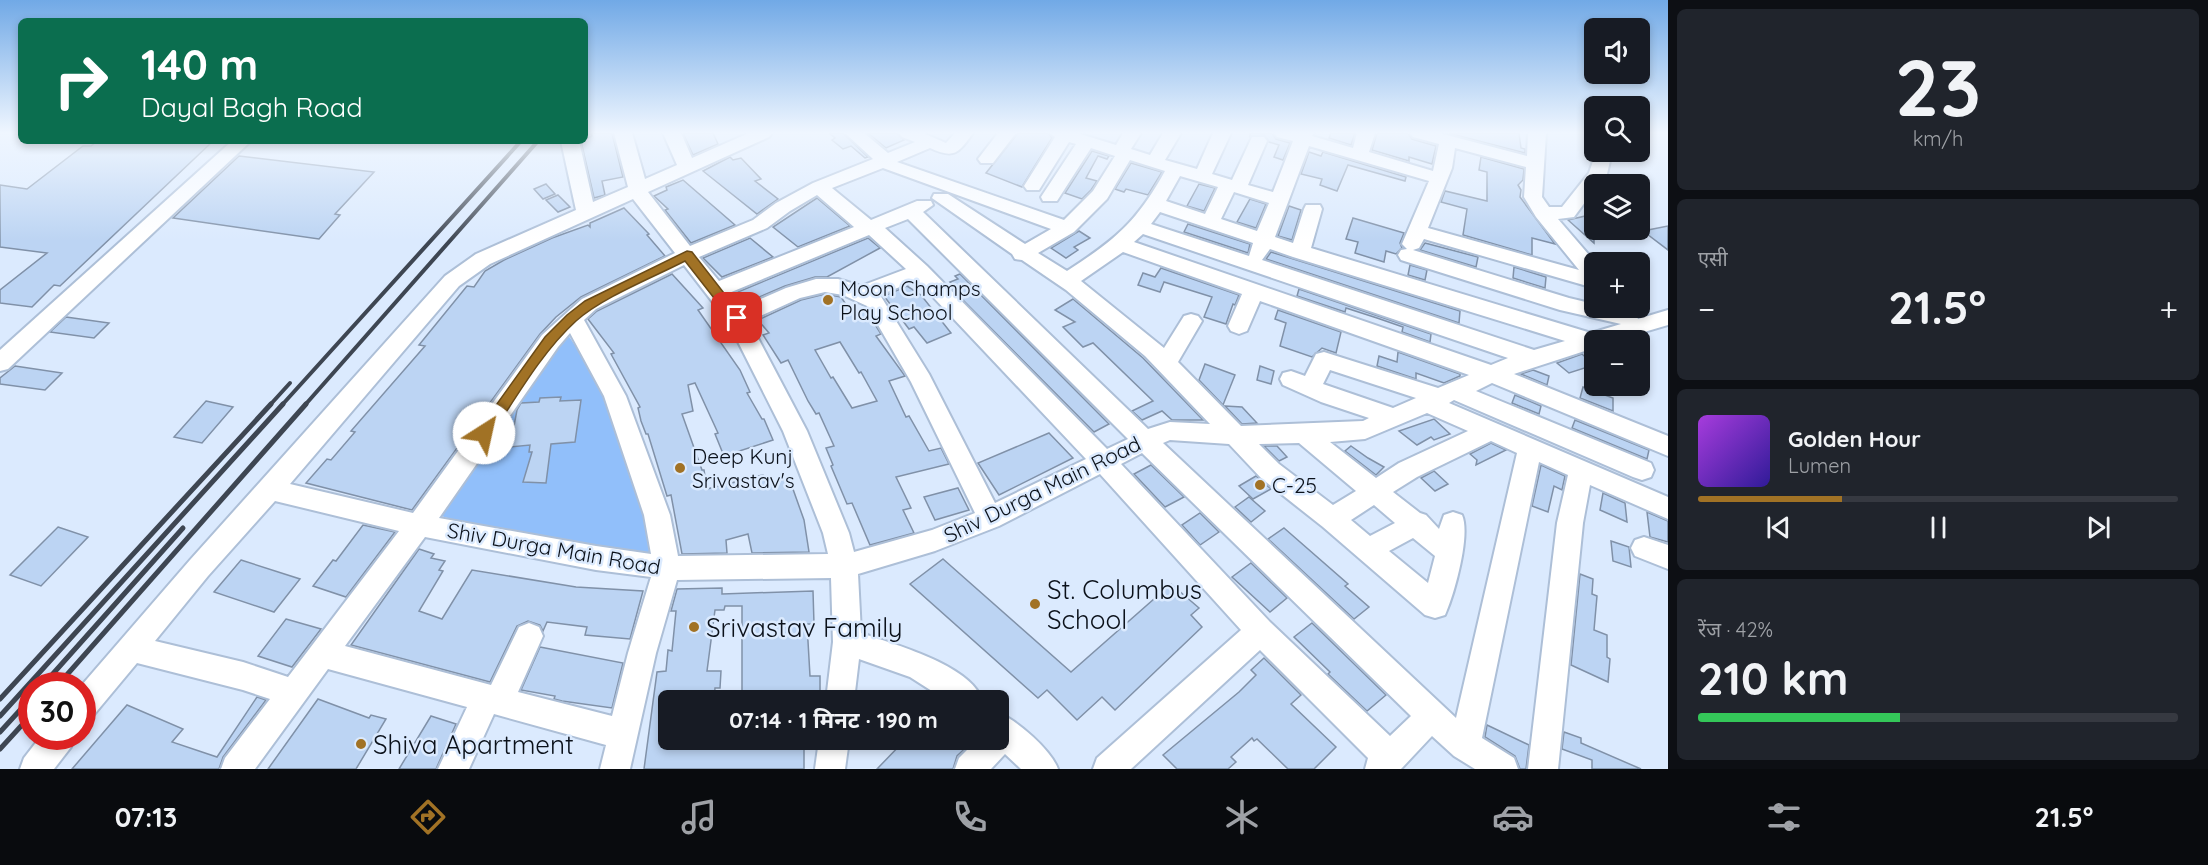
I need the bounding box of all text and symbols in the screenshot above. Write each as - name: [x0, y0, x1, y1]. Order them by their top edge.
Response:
- map controls: [1584, 18, 1650, 396]
- button: sound: [1584, 18, 1650, 84]
- text: 140 m: [141, 38, 258, 91]
- text: 23: [1895, 38, 1981, 136]
- icon: right: [42, 42, 120, 120]
- text: Dayal Bagh Road: [141, 90, 363, 124]
- button: search: [1584, 96, 1650, 162]
- text: km/h: [1913, 126, 1963, 151]
- button: layers: [1584, 174, 1650, 240]
- text: एसी: [1698, 246, 1728, 271]
- button: +: [1584, 252, 1650, 318]
- place label: Moon Champs Play School: [840, 275, 981, 325]
- text: 21.5°: [1888, 279, 1986, 335]
- text: −: [1698, 288, 1715, 329]
- text: +: [2159, 288, 2178, 329]
- pin: [711, 292, 762, 343]
- marker: Moon Champs Play School: [821, 293, 835, 307]
- icon: arrive: [720, 301, 753, 334]
- button: −: [1584, 330, 1650, 396]
- position arrow: [452, 401, 516, 465]
- text: Golden Hour: [1788, 425, 1921, 453]
- street label: Shiv Durga Main Road: [939, 430, 1145, 548]
- place label: Deep Kunj Srivastav's: [692, 443, 795, 493]
- text: Lumen: [1788, 453, 1851, 478]
- marker: Deep Kunj Srivastav's: [673, 461, 687, 475]
- place label: C-25: [1272, 472, 1317, 498]
- marker: C-25: [1253, 478, 1267, 492]
- icon: previous: [1762, 511, 1795, 544]
- icon: pause: [1922, 511, 1955, 544]
- icon: next: [2082, 511, 2115, 544]
- street label: Shiv Durga Main Road: [445, 516, 663, 580]
- place label: St. Columbus School: [1047, 573, 1202, 636]
- marker: St. Columbus School: [1028, 597, 1042, 611]
- place label: Srivastav Family: [706, 611, 903, 644]
- text: रेंज · 42%: [1698, 617, 1773, 642]
- marker: Srivastav Family: [687, 620, 701, 634]
- text: 210 km: [1698, 650, 1848, 706]
- speed limit sign: 30: [18, 672, 96, 750]
- text: 07:14 · 1 मिनट · 190 m: [729, 706, 938, 734]
- place label: Shiva Apartment: [373, 728, 574, 761]
- marker: Shiva Apartment: [354, 737, 368, 751]
- icon: directions: [407, 796, 449, 838]
- icon: music: [678, 796, 720, 838]
- icon: phone: [949, 796, 991, 838]
- icon: climate: [1221, 796, 1263, 838]
- icon: car: [1492, 796, 1534, 838]
- icon: filters: [1763, 796, 1805, 838]
- text: 07:13: [115, 800, 177, 834]
- text: 21.5°: [2035, 800, 2093, 834]

